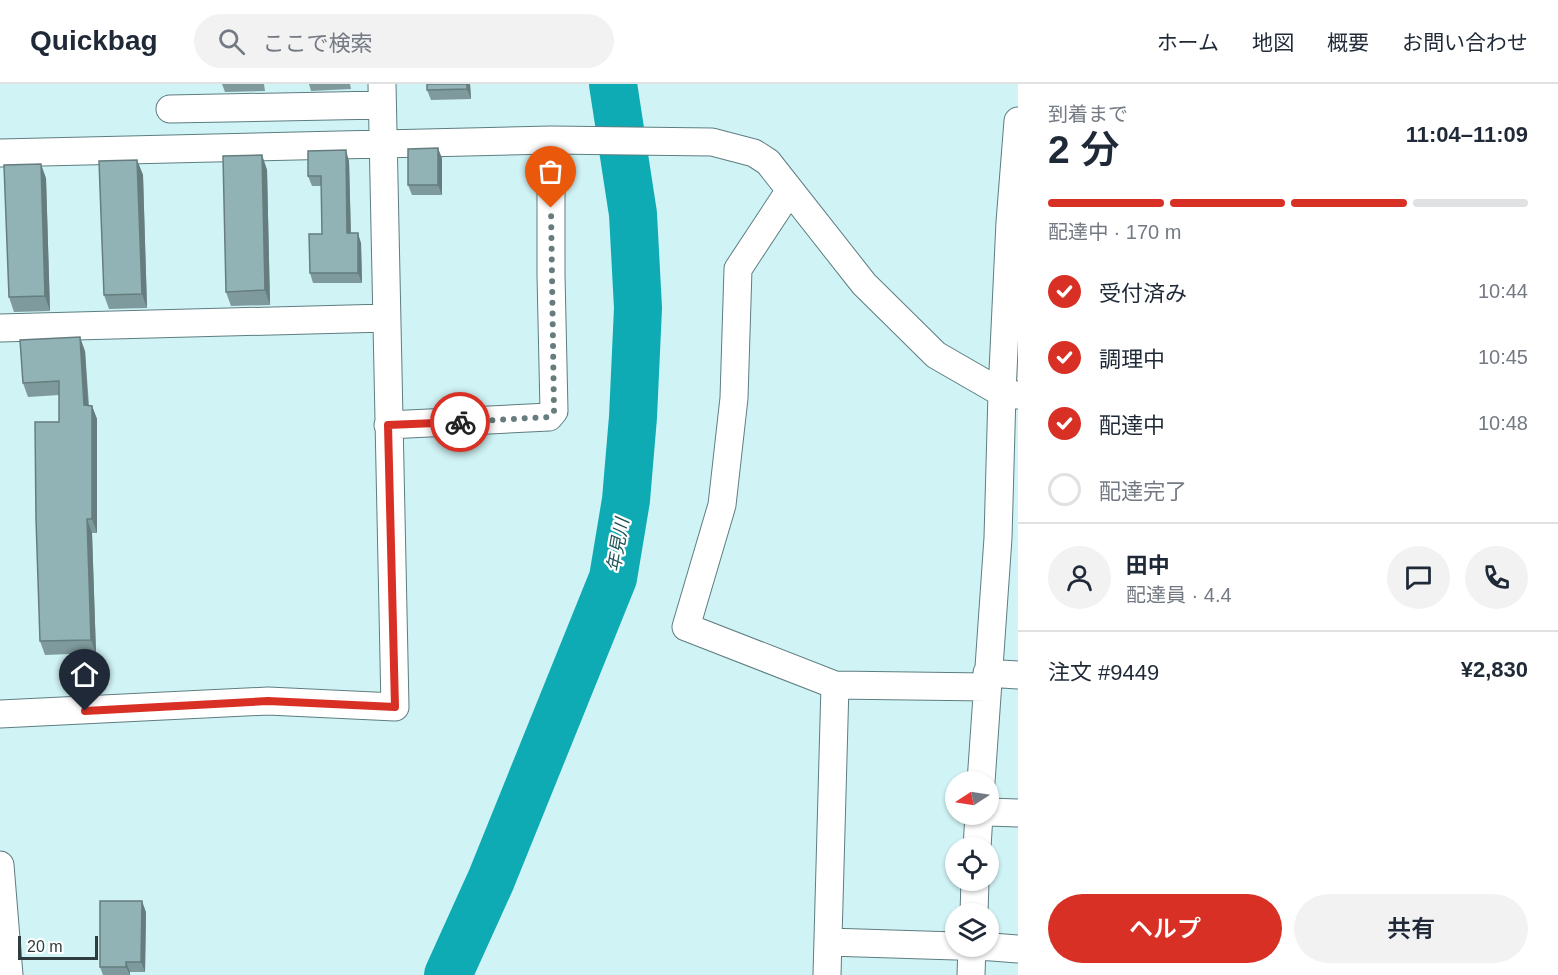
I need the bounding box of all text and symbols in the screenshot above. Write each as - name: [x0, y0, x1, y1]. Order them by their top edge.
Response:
- search box: [194, 14, 614, 68]
- text: Quickbag: [30, 25, 158, 56]
- icon: search: [215, 25, 248, 58]
- text: ここで検索: [263, 31, 373, 56]
- text: ホーム: [1157, 31, 1219, 54]
- text: 地図: [1252, 31, 1294, 54]
- text: 概要: [1327, 31, 1369, 54]
- text: お問い合わせ: [1402, 31, 1528, 54]
- text: 到着まで: [1048, 103, 1128, 125]
- text: 11:04–11:09: [1406, 122, 1528, 147]
- text: 2 分: [1048, 128, 1120, 171]
- pin: [525, 146, 576, 208]
- icon: bag: [534, 155, 567, 188]
- text: 配達中 · 170 m: [1048, 221, 1181, 243]
- icon: check: [1048, 275, 1081, 308]
- text: 10:44: [1478, 280, 1528, 302]
- text: 受付済み: [1099, 281, 1187, 306]
- icon: check: [1048, 341, 1081, 374]
- text: 10:45: [1478, 346, 1528, 368]
- text: 調理中: [1099, 347, 1165, 372]
- courier: [430, 392, 490, 452]
- icon: bike: [444, 406, 477, 439]
- icon: check: [1048, 407, 1081, 440]
- text: 10:48: [1478, 412, 1528, 434]
- text: 配達中: [1099, 413, 1165, 438]
- text: 配達完了: [1099, 479, 1187, 504]
- water label: 年見川: [603, 515, 633, 573]
- button: person: [1048, 546, 1111, 609]
- button: chat: [1387, 546, 1450, 609]
- button: phone: [1465, 546, 1528, 609]
- text: 田中: [1126, 553, 1170, 578]
- text: 配達員 · 4.4: [1126, 584, 1232, 606]
- pin: [59, 649, 110, 711]
- text: ¥2,830: [1461, 657, 1528, 682]
- icon: home: [68, 658, 101, 691]
- text: 注文 #9449: [1048, 660, 1159, 685]
- north arrow: [945, 771, 999, 825]
- map controls: [945, 771, 999, 957]
- button: locate: [945, 837, 999, 891]
- button: ヘルプ: [1048, 894, 1282, 963]
- button: 共有: [1294, 894, 1528, 963]
- button: layers: [945, 903, 999, 957]
- scale bar: [18, 933, 98, 960]
- text: 20 m: [27, 938, 63, 955]

